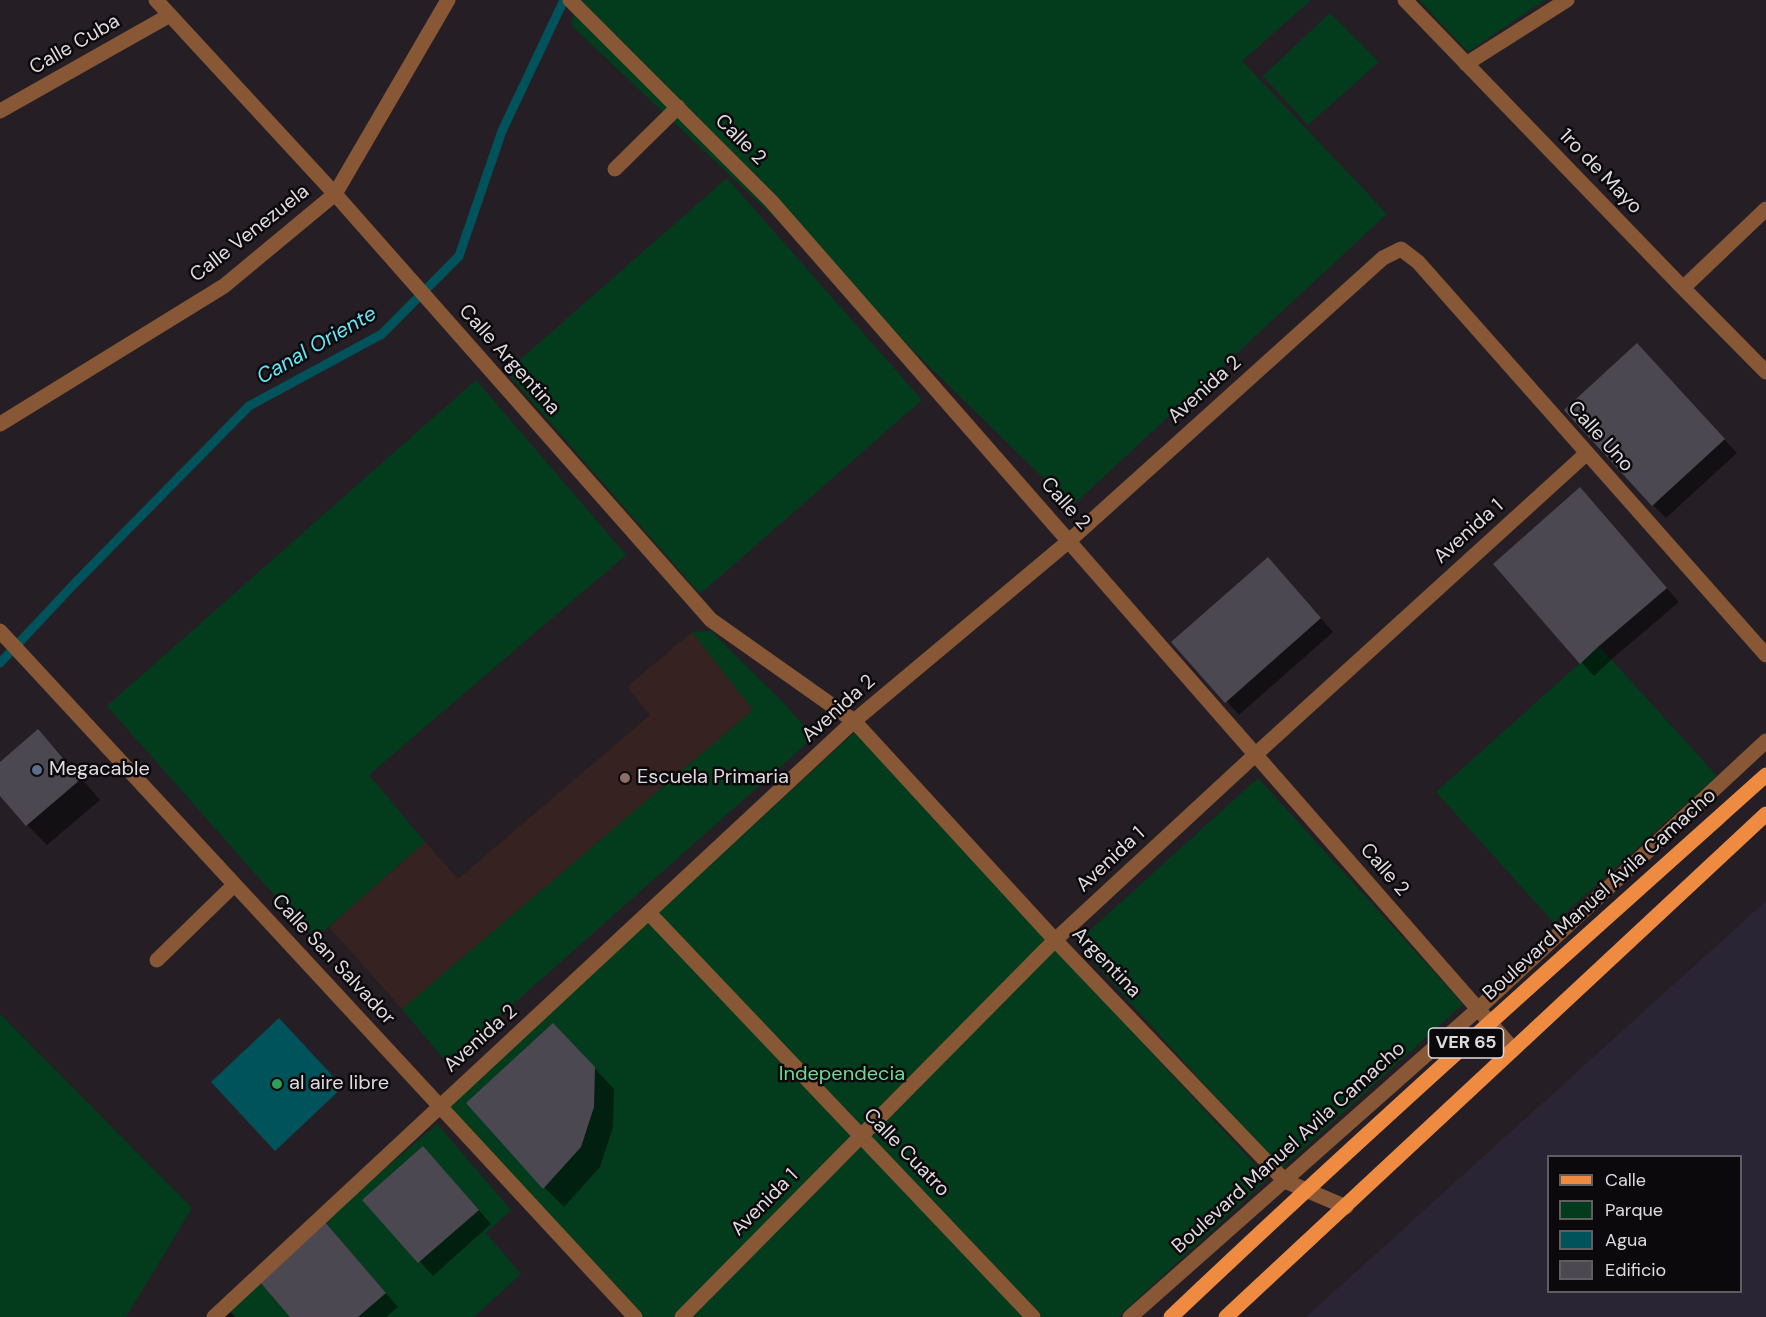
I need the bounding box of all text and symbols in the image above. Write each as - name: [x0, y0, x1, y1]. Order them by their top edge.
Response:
- street label: Calle Cuba: [26, 10, 124, 80]
- street label: Calle 2: [709, 109, 771, 171]
- street label: 1ro de Mayo: [1553, 124, 1647, 220]
- street label: Calle Venezuela: [186, 180, 314, 288]
- street label: Calle Argentina: [453, 300, 565, 420]
- water label: Canal Oriente: [253, 302, 381, 390]
- street label: Avenida 2: [1163, 351, 1247, 429]
- street label: Calle Uno: [1562, 397, 1638, 477]
- street label: Calle 2: [1035, 473, 1095, 535]
- street label: Avenida 1: [1429, 495, 1509, 569]
- street label: Avenida 2: [797, 670, 881, 748]
- place label: Megacable: [49, 758, 150, 782]
- marker: Megacable: [30, 763, 44, 777]
- place label: Escuela Primaria: [637, 766, 789, 790]
- marker: Escuela Primaria: [618, 771, 632, 785]
- street label: Boulevard Manuel Ávila Camacho: [1479, 784, 1721, 1006]
- street label: Avenida 1: [1072, 822, 1150, 898]
- street label: Calle 2: [1354, 839, 1414, 901]
- street label: Calle San Salvador: [266, 890, 400, 1030]
- street label: Argentina: [1066, 923, 1146, 1003]
- street label: Avenida 2: [439, 1000, 523, 1078]
- road number: VER 65: [1428, 1028, 1504, 1058]
- street label: Boulevard Manuel Avila Camacho: [1168, 1037, 1410, 1259]
- park label: Independecia: [779, 1063, 905, 1087]
- place label: al aire libre: [289, 1072, 389, 1096]
- marker: al aire libre: [270, 1077, 284, 1091]
- street label: Calle Cuatro: [858, 1104, 954, 1202]
- legend: [1547, 1155, 1742, 1293]
- street label: Avenida 1: [726, 1164, 804, 1242]
- text: Calle: [1605, 1168, 1646, 1192]
- text: Parque: [1605, 1198, 1663, 1222]
- text: Agua: [1605, 1228, 1647, 1252]
- text: Edificio: [1605, 1258, 1666, 1282]

